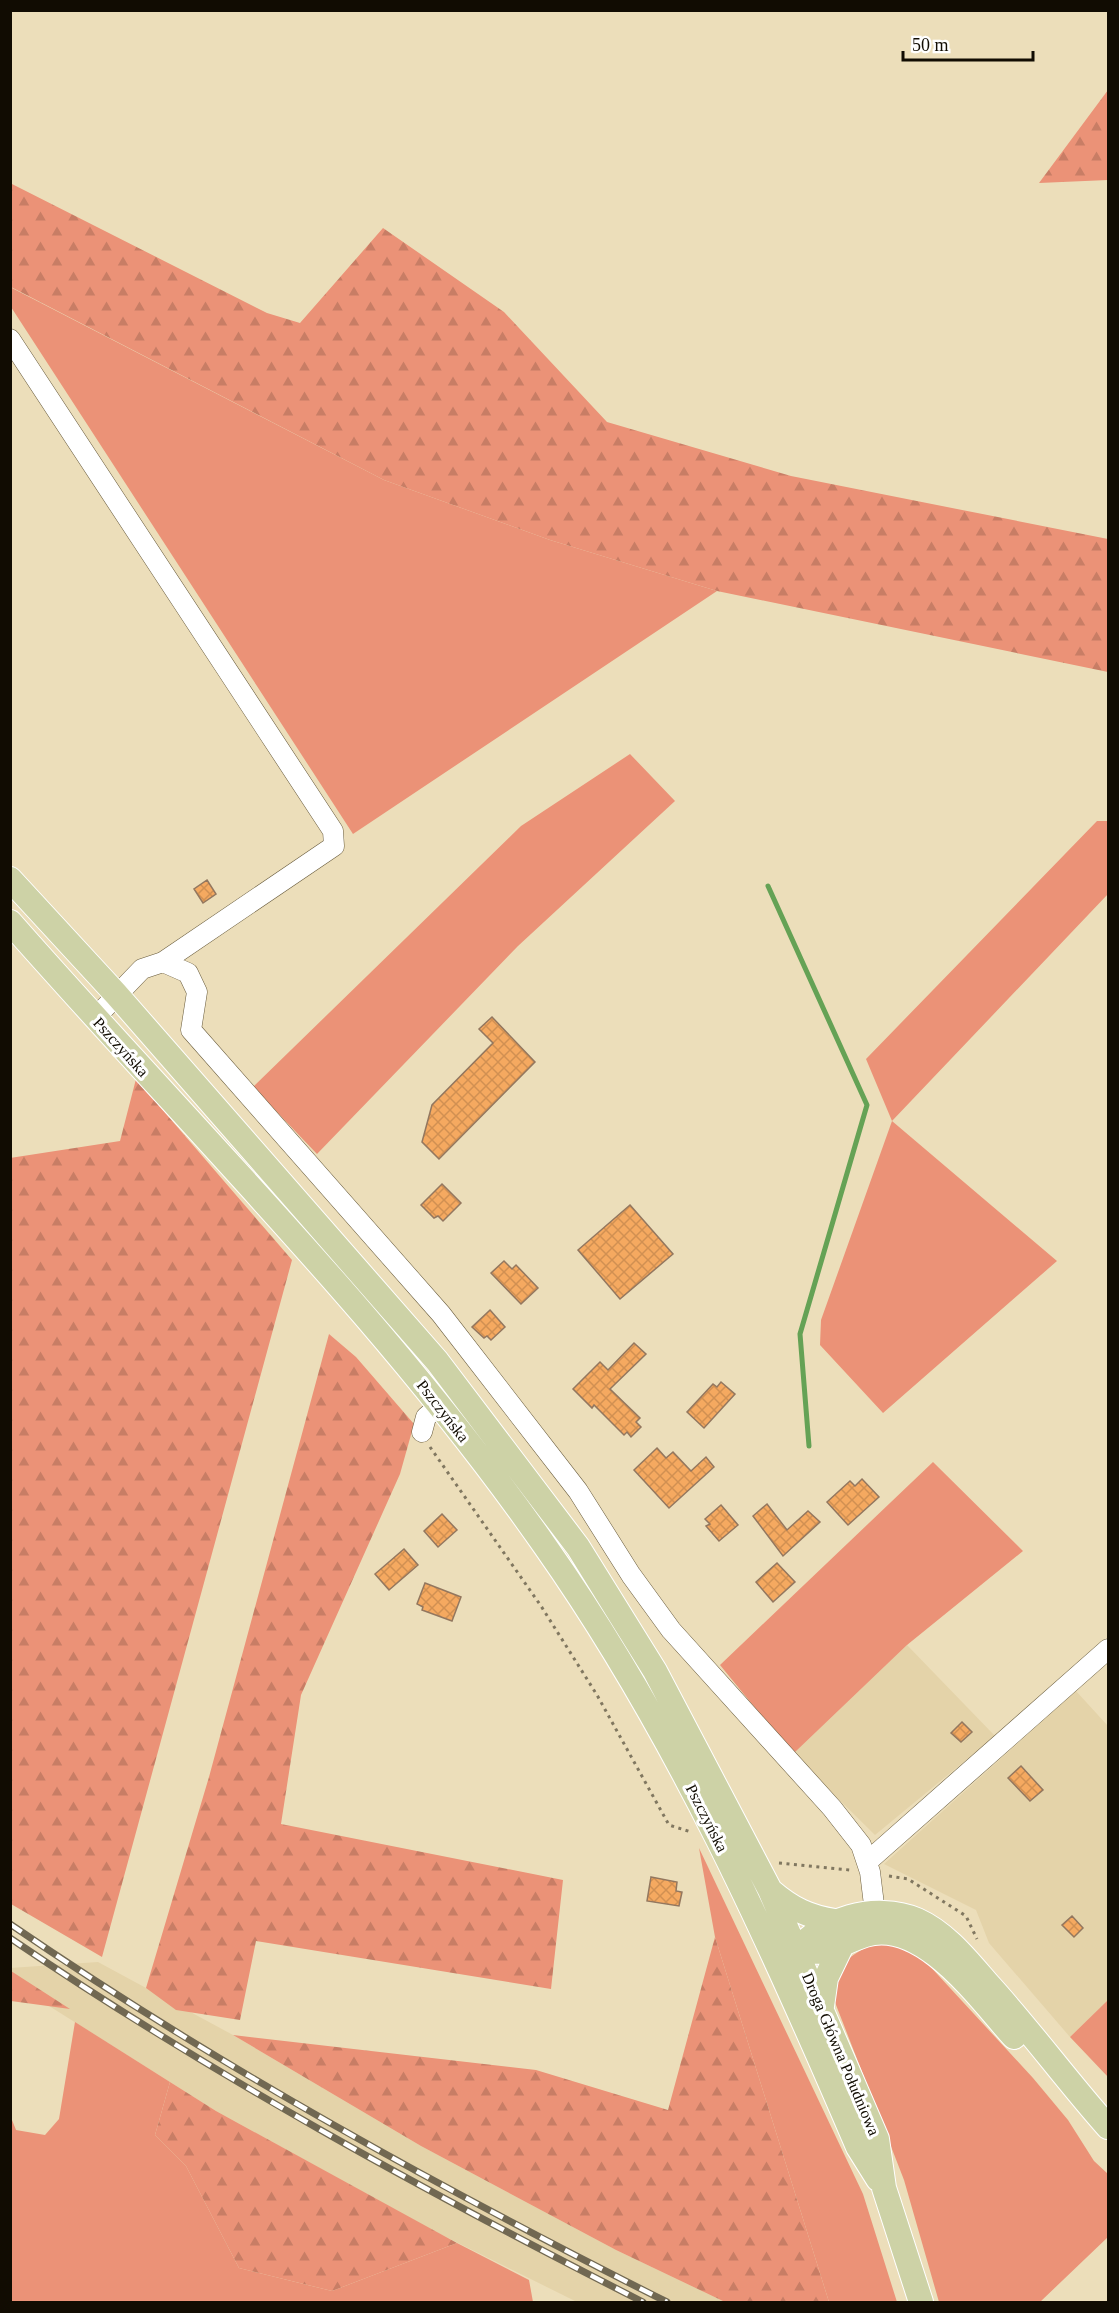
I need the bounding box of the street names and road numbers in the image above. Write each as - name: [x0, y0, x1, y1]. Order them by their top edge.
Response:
- street label: Pszczyńska: [89, 1014, 152, 1081]
- street label: Pszczyńska: [413, 1377, 472, 1446]
- street label: Pszczyńska: [682, 1781, 731, 1855]
- street label: Droga Główna Południowa: [798, 1970, 883, 2138]

